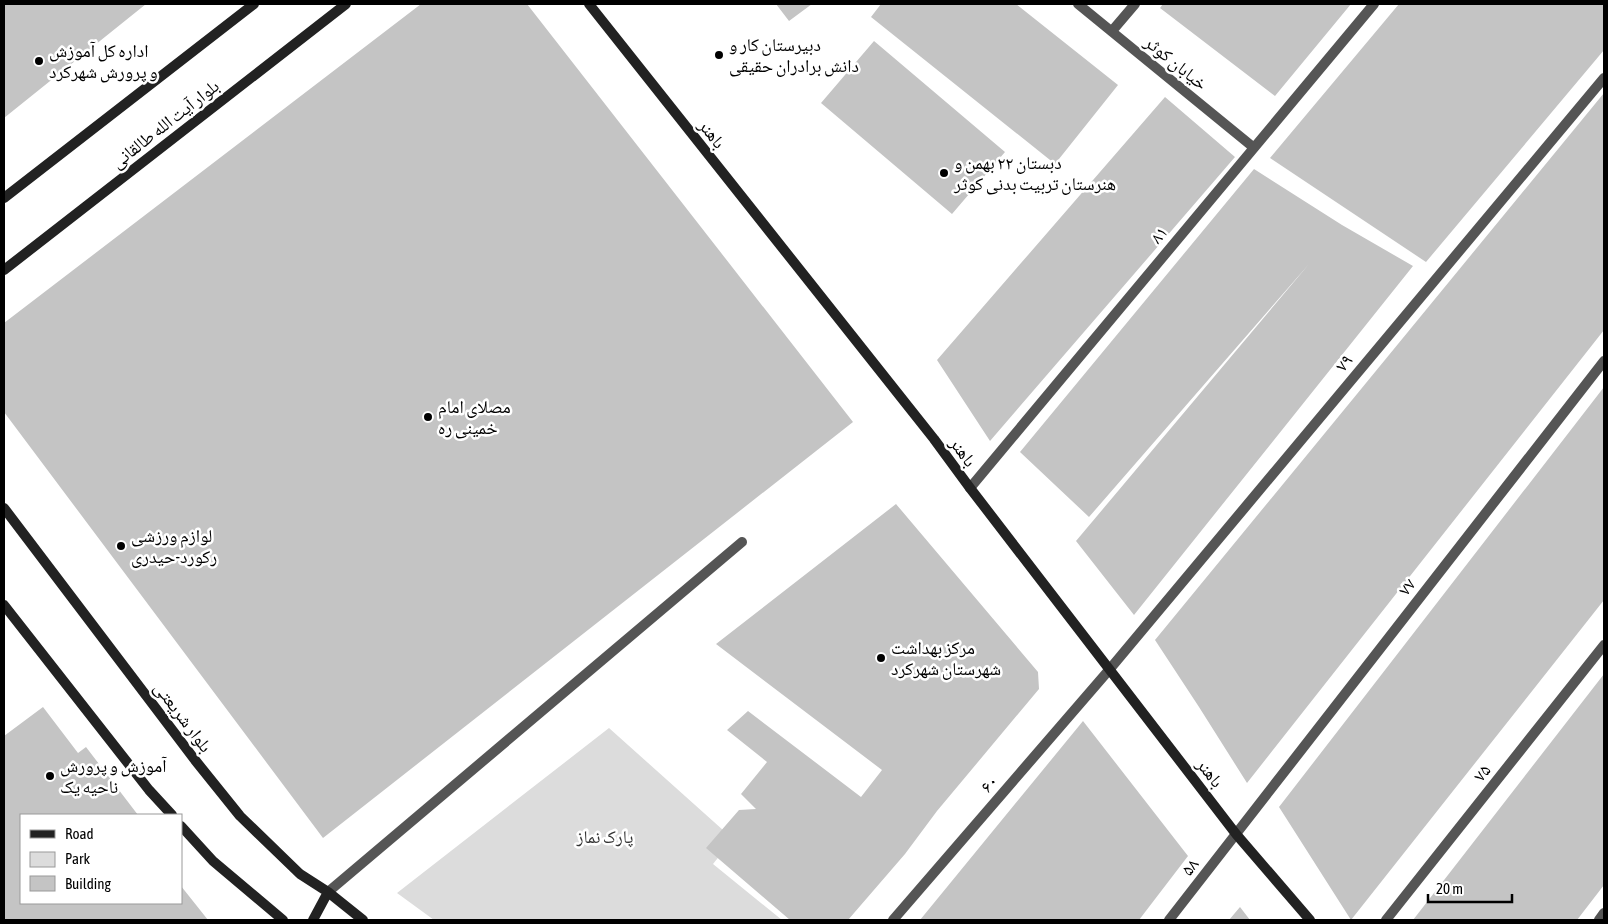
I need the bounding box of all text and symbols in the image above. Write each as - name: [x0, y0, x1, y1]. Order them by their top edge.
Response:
- street label: خیابان کوثر: [1139, 30, 1212, 95]
- place label: دبیرستان کار و دانش برادران حقیقی: [729, 34, 859, 77]
- place label: اداره کل آموزش و پرورش شهرکرد: [49, 40, 158, 83]
- marker: دبیرستان کار و دانش برادران حقیقی: [713, 49, 725, 61]
- marker: اداره کل آموزش و پرورش شهرکرد: [33, 55, 45, 67]
- street label: بلوار آیت الله طالقانی: [106, 75, 224, 173]
- street label: باهنر: [693, 114, 730, 153]
- place label: دبستان ۲۲ بهمن و هنرستان تربیت بدنی کوثر: [953, 152, 1116, 195]
- marker: دبستان ۲۲ بهمن و هنرستان تربیت بدنی کوثر: [938, 167, 950, 179]
- street label: ۸۱: [1145, 222, 1172, 248]
- street label: ۷۹: [1330, 350, 1357, 376]
- place label: مصلای امام خمینی ره: [438, 396, 511, 439]
- marker: مصلای امام خمینی ره: [422, 411, 434, 423]
- street label: باهنر: [945, 432, 981, 471]
- place label: لوازم ورزشی رکورد-حیدری: [131, 525, 217, 568]
- marker: لوازم ورزشی رکورد-حیدری: [115, 540, 127, 552]
- street label: ۷۷: [1393, 574, 1420, 600]
- place label: مرکز بهداشت شهرستان شهرکرد: [891, 637, 1001, 680]
- marker: مرکز بهداشت شهرستان شهرکرد: [875, 652, 887, 664]
- street label: بلوار شریعتی: [149, 677, 217, 757]
- street label: باهنر: [1191, 753, 1228, 792]
- place label: آموزش و پرورش ناحیه یک: [60, 755, 167, 797]
- street label: ۷۵: [1468, 760, 1495, 786]
- marker: آموزش و پرورش ناحیه یک: [44, 770, 56, 782]
- street label: ۶۰: [975, 771, 1002, 797]
- legend: [20, 814, 182, 904]
- text: Road: [65, 825, 94, 842]
- park label: پارک نماز: [575, 826, 634, 848]
- text: Park: [65, 850, 90, 867]
- street label: ۵۸: [1176, 854, 1203, 880]
- scale bar: [1428, 872, 1512, 904]
- text: Building: [65, 875, 111, 892]
- text: 20 m: [1436, 880, 1463, 897]

